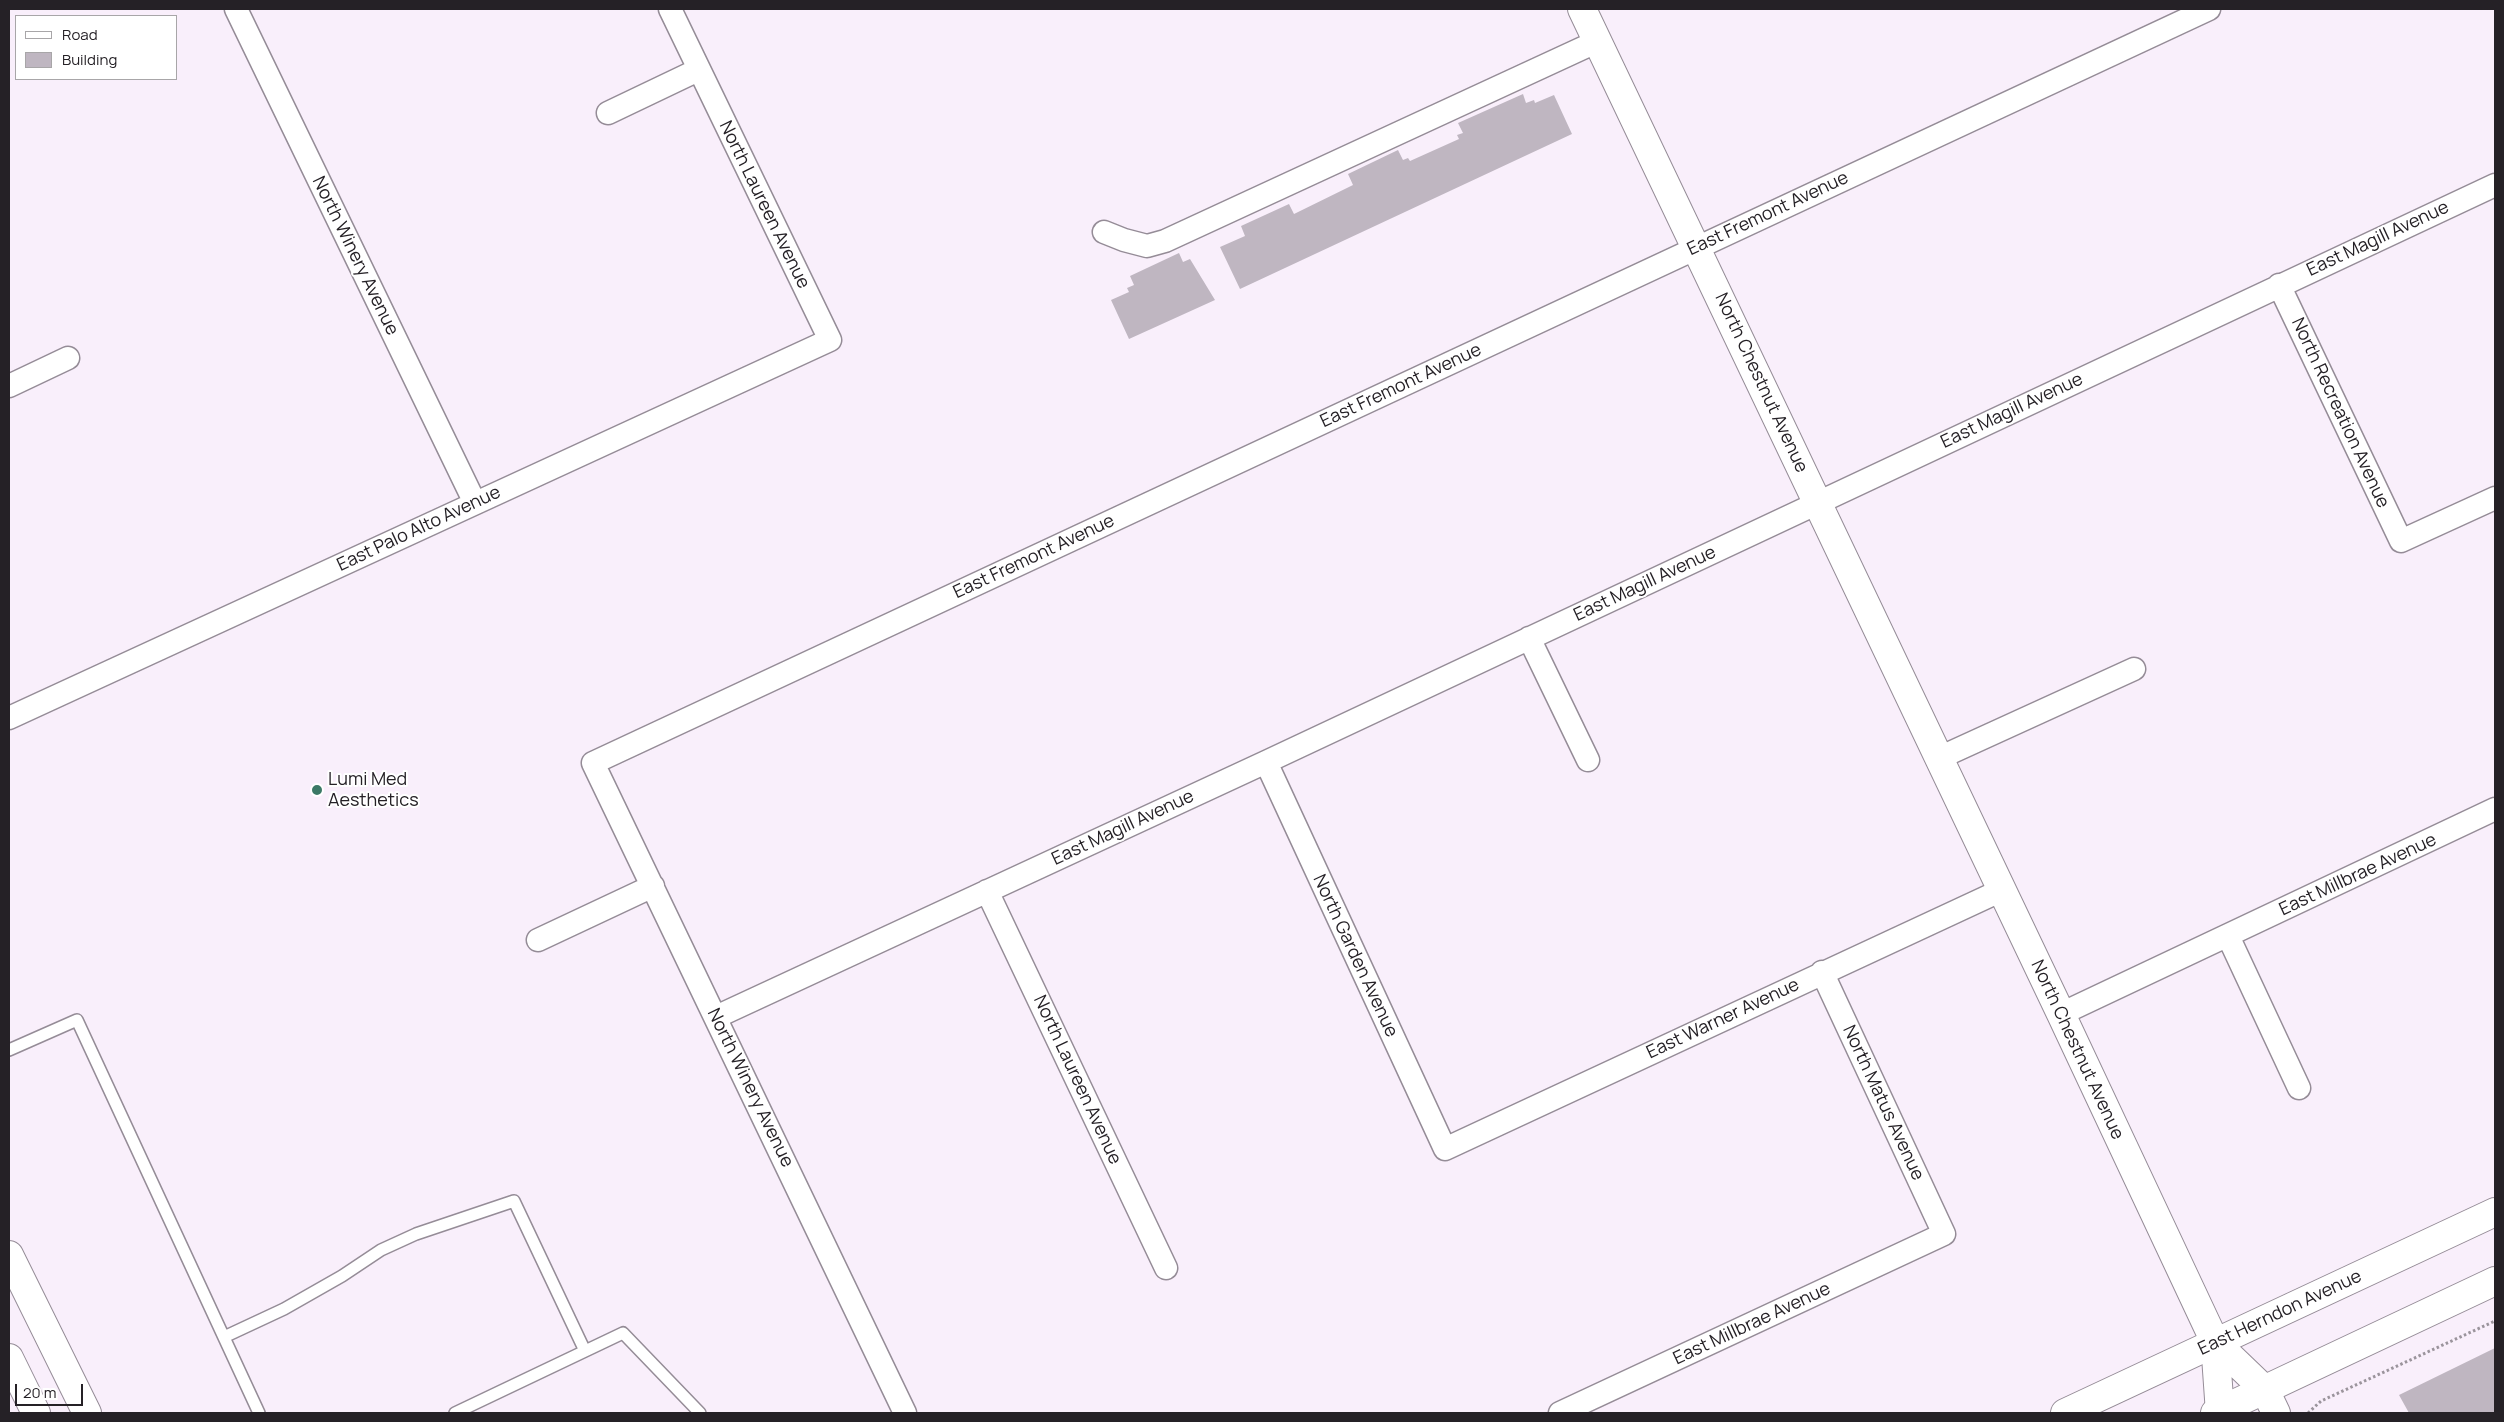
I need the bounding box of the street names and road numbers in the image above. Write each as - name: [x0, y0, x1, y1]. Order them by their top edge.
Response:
- street label: North Laureen Avenue: [714, 118, 814, 292]
- street label: East Fremont Avenue: [1684, 167, 1852, 261]
- street label: North Winery Avenue: [307, 173, 403, 339]
- street label: East Magill Avenue: [2304, 197, 2452, 281]
- street label: North Chestnut Avenue: [1710, 290, 1812, 476]
- street label: North Recreation Avenue: [2286, 314, 2394, 512]
- street label: East Fremont Avenue: [1317, 339, 1485, 433]
- street label: East Magill Avenue: [1938, 369, 2086, 453]
- street label: East Palo Alto Avenue: [334, 482, 504, 576]
- street label: East Fremont Avenue: [950, 510, 1118, 604]
- street label: East Magill Avenue: [1571, 542, 1719, 626]
- street label: East Magill Avenue: [1049, 786, 1197, 870]
- street label: East Millbrae Avenue: [2276, 829, 2440, 921]
- street label: North Garden Avenue: [1308, 871, 1402, 1041]
- street label: North Chestnut Avenue: [2026, 957, 2128, 1143]
- street label: East Warner Avenue: [1643, 974, 1803, 1064]
- street label: North Laureen Avenue: [1028, 992, 1126, 1168]
- street label: North Winery Avenue: [702, 1005, 798, 1171]
- street label: North Matus Avenue: [1838, 1022, 1928, 1184]
- street label: East Herndon Avenue: [2195, 1266, 2365, 1360]
- street label: East Millbrae Avenue: [1670, 1278, 1834, 1370]

